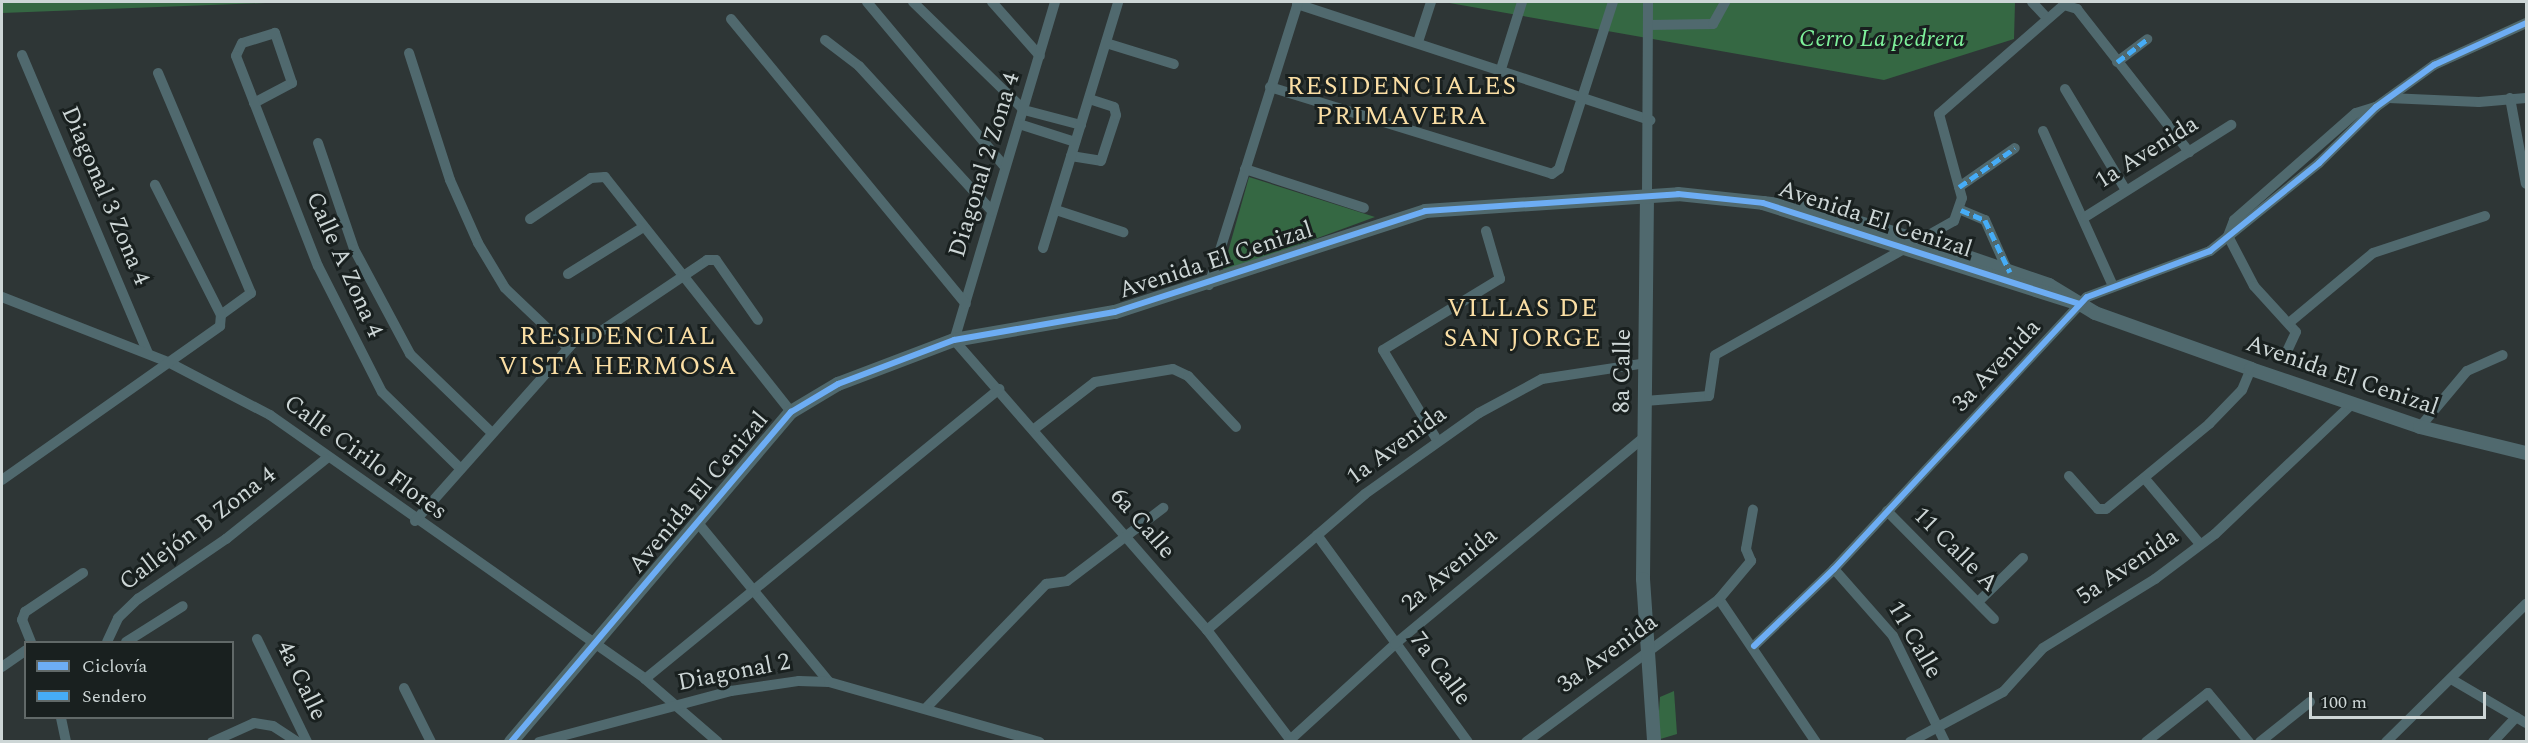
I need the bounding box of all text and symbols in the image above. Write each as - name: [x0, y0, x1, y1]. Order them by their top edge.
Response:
- park label: Cerro La pedrera: [1799, 26, 1965, 54]
- street label: Diagonal 2 Zona 4: [943, 69, 1027, 261]
- district label: RESIDENCIALES PRIMAVERA: [1287, 71, 1517, 132]
- street label: Diagonal 3 Zona 4: [54, 102, 156, 290]
- street label: 1a Avenida: [2090, 110, 2204, 196]
- street label: Avenida El Cenizal: [1774, 175, 1976, 265]
- street label: Calle A Zona 4: [299, 188, 389, 342]
- street label: Avenida El Cenizal: [1115, 216, 1317, 306]
- district label: VILLAS DE SAN JORGE: [1443, 293, 1603, 354]
- street label: 3a Avenida: [1947, 314, 2047, 418]
- district label: RESIDENCIAL VISTA HERMOSA: [498, 321, 738, 382]
- street label: 8a Calle: [1608, 329, 1638, 413]
- street label: Avenida El Cenizal: [2242, 329, 2442, 423]
- street label: Calle Cirilo Flores: [278, 389, 452, 527]
- street label: 1a Avenida: [1341, 400, 1453, 492]
- street label: Avenida El Cenizal: [623, 406, 775, 580]
- street label: Callejón B Zona 4: [114, 461, 282, 597]
- street label: 6a Calle: [1103, 483, 1181, 565]
- street label: 11 Calle A: [1906, 501, 2004, 599]
- street label: 2a Avenida: [1396, 522, 1504, 618]
- street label: 5a Avenida: [2072, 523, 2184, 611]
- street label: 11 Calle: [1880, 596, 1948, 684]
- street label: 3a Avenida: [1552, 608, 1664, 700]
- street label: 7a Calle: [1403, 627, 1477, 711]
- street label: 4a Calle: [270, 637, 332, 725]
- legend: [24, 641, 234, 719]
- street label: Diagonal 2: [675, 648, 793, 698]
- text: Ciclovía: [82, 653, 147, 680]
- scale bar: [2312, 680, 2489, 718]
- text: Sendero: [82, 683, 147, 710]
- text: 100 m: [2320, 689, 2367, 716]

